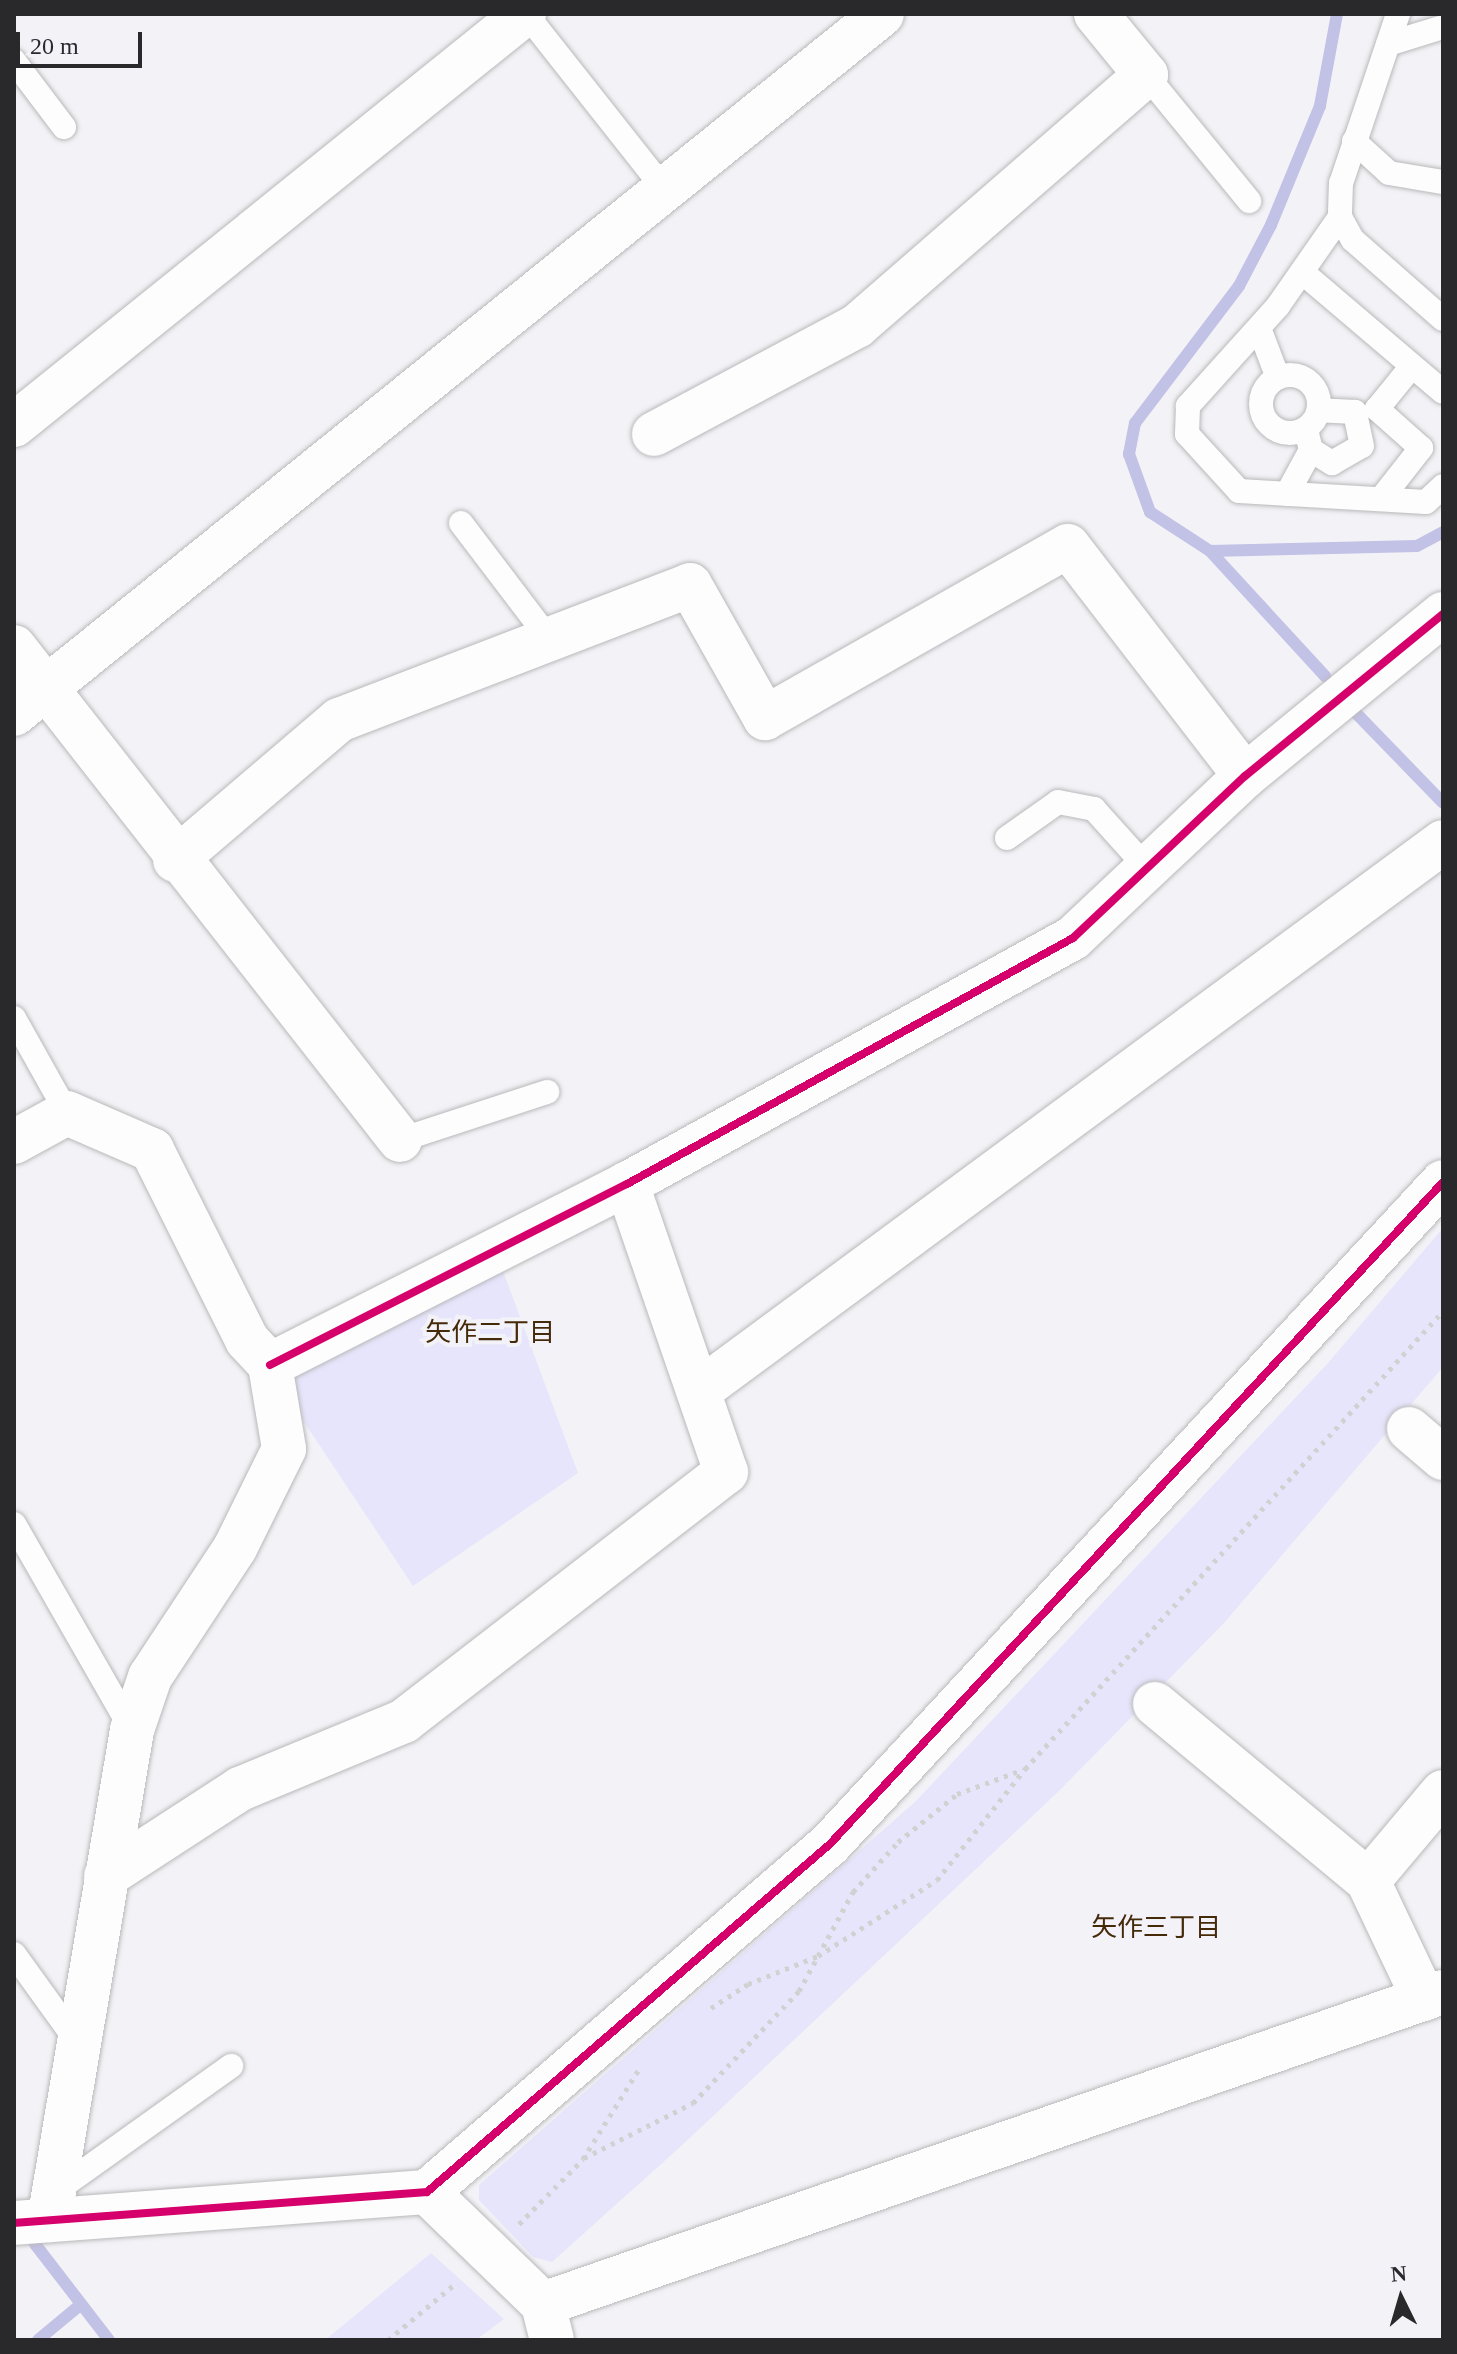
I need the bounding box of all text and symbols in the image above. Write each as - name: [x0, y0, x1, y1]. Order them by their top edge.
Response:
- scale bar: [20, 16, 146, 66]
- text: 20 m: [30, 33, 79, 59]
- district label: 矢作二丁目: [425, 1317, 555, 1349]
- district label: 矢作三丁目: [1091, 1912, 1221, 1944]
- north arrow: [1361, 2258, 1441, 2338]
- text: N: [1390, 2260, 1408, 2287]

